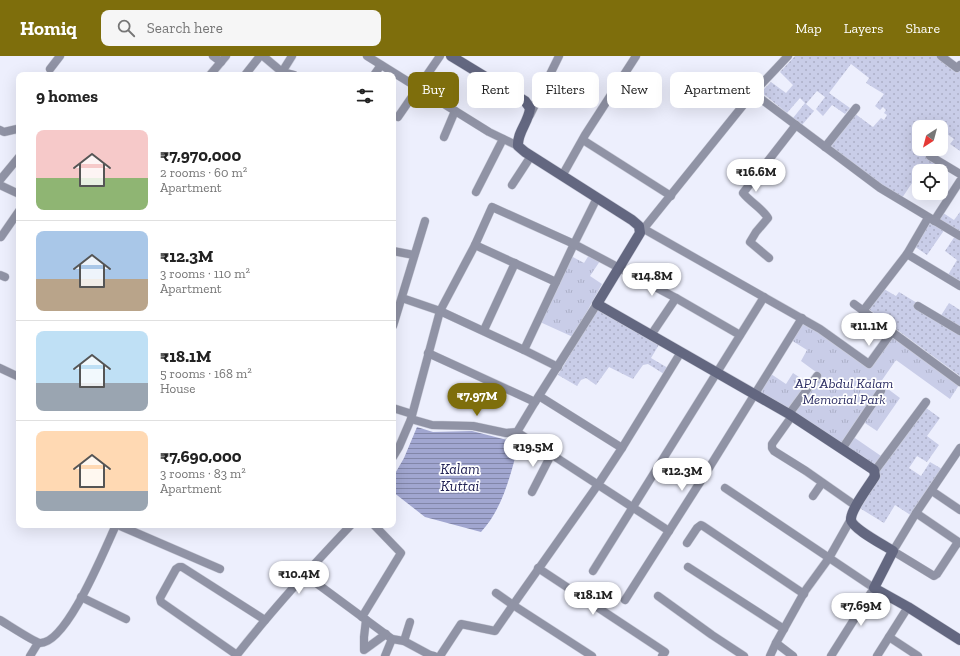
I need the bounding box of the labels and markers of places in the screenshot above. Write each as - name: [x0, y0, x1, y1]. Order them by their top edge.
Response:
- pin: ₹16.6M: [723, 159, 789, 193]
- pin: ₹14.8M: [619, 263, 685, 297]
- pin: ₹11.1M: [836, 313, 902, 347]
- pin: ₹7.97M: [444, 383, 510, 417]
- pin: ₹19.5M: [500, 434, 566, 468]
- pin: ₹12.3M: [649, 458, 715, 492]
- pin: ₹10.4M: [266, 561, 332, 595]
- pin: ₹18.1M: [560, 582, 626, 616]
- pin: ₹7.69M: [828, 593, 894, 627]

